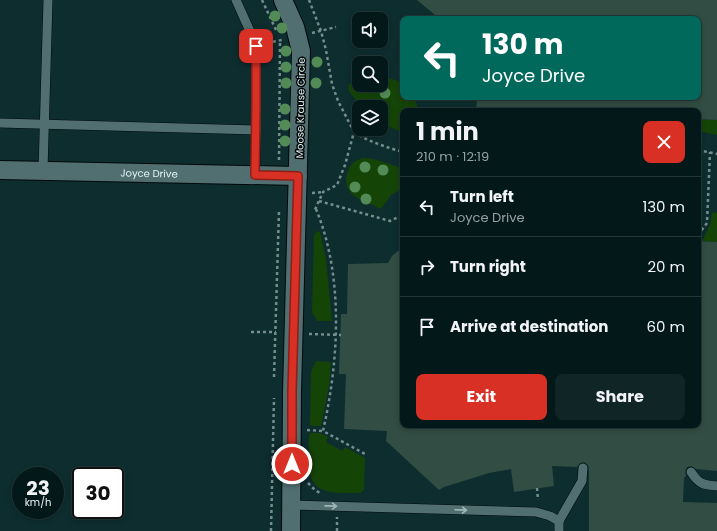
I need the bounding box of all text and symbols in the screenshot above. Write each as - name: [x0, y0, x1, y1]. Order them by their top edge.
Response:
- map controls: [352, 12, 388, 136]
- button: sound: [352, 12, 388, 48]
- text: 130 m: [482, 25, 563, 64]
- pin: [239, 29, 273, 63]
- icon: left: [416, 32, 468, 84]
- icon: arrive: [245, 35, 267, 57]
- button: search: [352, 56, 388, 92]
- street label: Moose Krause Circle: [292, 57, 309, 159]
- text: Joyce Drive: [482, 63, 585, 88]
- button: layers: [352, 100, 388, 136]
- text: 1 min: [416, 115, 479, 148]
- button: close: [643, 121, 685, 163]
- text: 210 m · 12:19: [416, 147, 489, 166]
- street label: Joyce Drive: [120, 165, 178, 182]
- text: Turn left: [450, 186, 514, 207]
- icon: left: [416, 196, 438, 218]
- text: 130 m: [642, 196, 685, 217]
- text: Joyce Drive: [450, 208, 525, 227]
- icon: right: [416, 256, 438, 278]
- text: Turn right: [450, 256, 526, 277]
- text: 20 m: [647, 256, 685, 277]
- icon: arrive: [416, 316, 438, 338]
- text: Arrive at destination: [450, 316, 608, 337]
- text: 60 m: [647, 316, 685, 337]
- button: Exit: [416, 374, 547, 420]
- button: Share: [555, 374, 685, 420]
- position arrow: [271, 443, 313, 485]
- speed limit sign: 30: [72, 467, 124, 519]
- text: 23: [26, 474, 50, 502]
- text: km/h: [25, 495, 51, 510]
- one-way arrow: [324, 502, 337, 510]
- one-way arrow: [454, 506, 467, 513]

